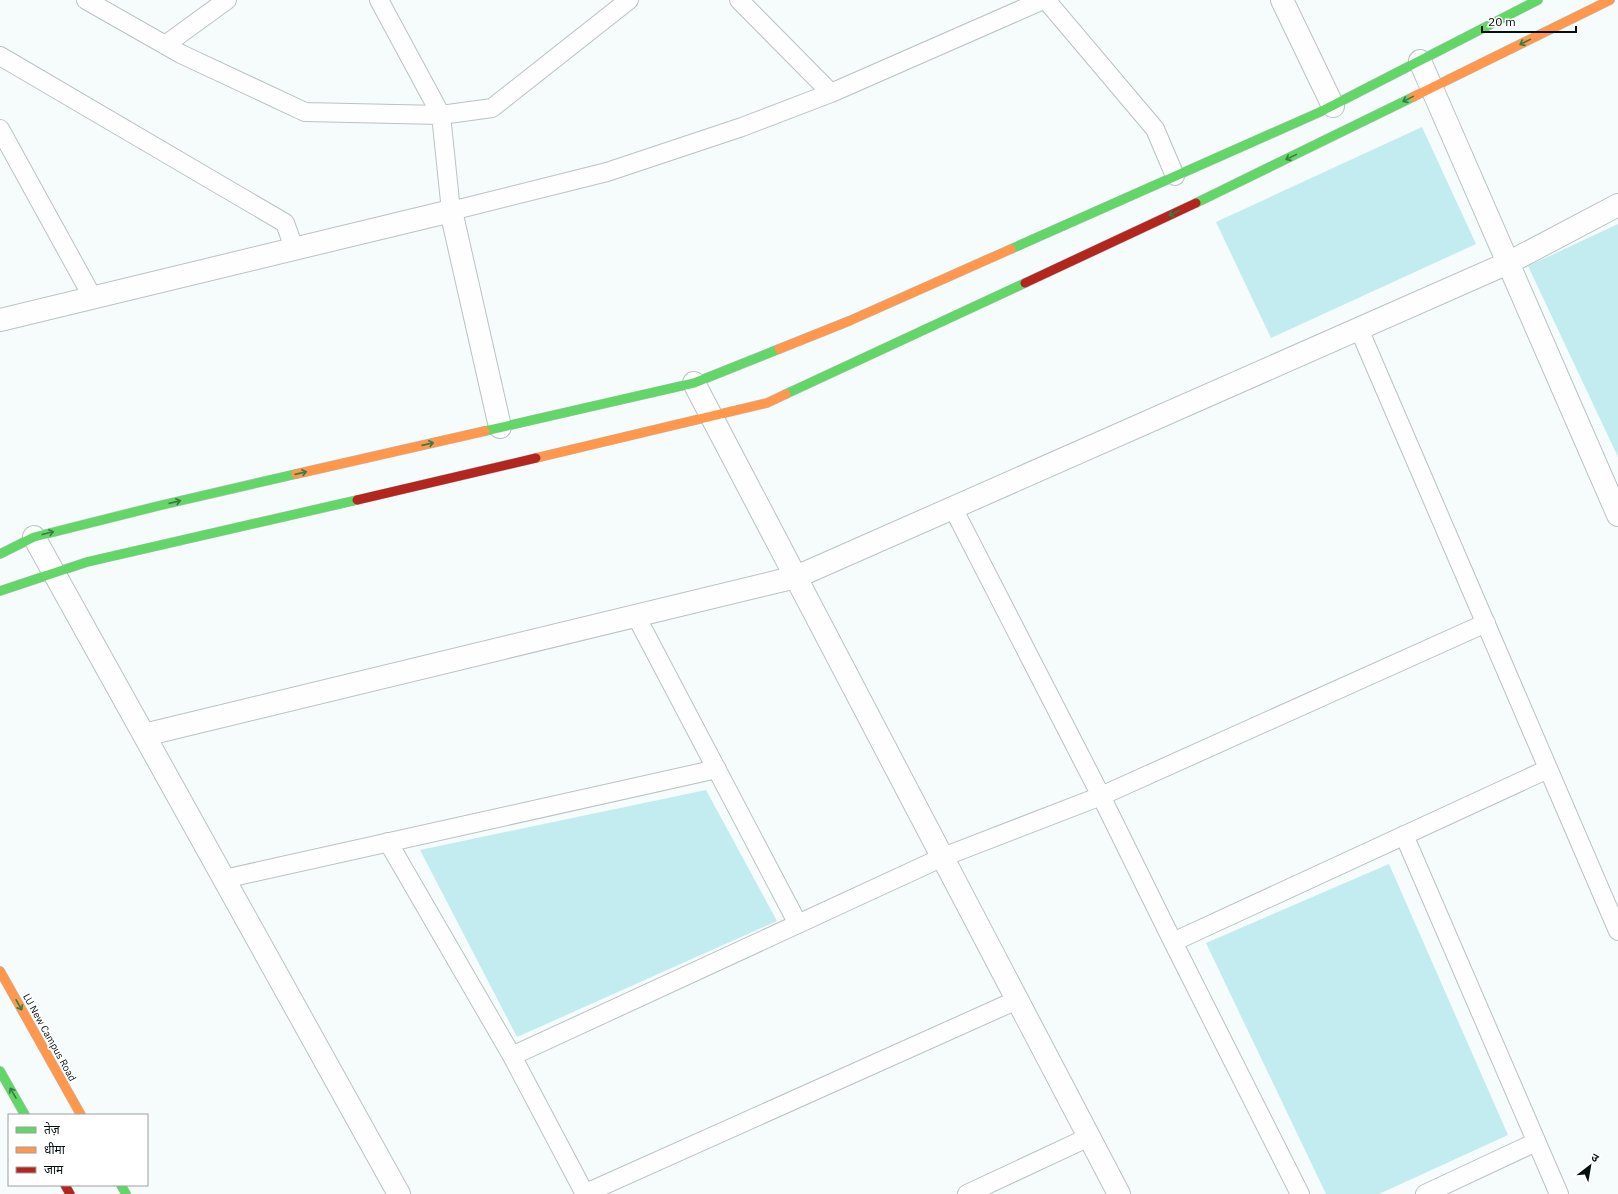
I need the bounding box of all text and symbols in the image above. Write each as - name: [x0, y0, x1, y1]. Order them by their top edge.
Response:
- scale bar: [1482, 8, 1576, 34]
- text: 20 m: [1488, 14, 1516, 29]
- one-way arrow: [1519, 39, 1531, 46]
- one-way arrow: [1402, 96, 1414, 103]
- one-way arrow: [1286, 153, 1298, 161]
- one-way arrow: [1169, 210, 1181, 217]
- one-way arrow: [421, 439, 434, 447]
- one-way arrow: [294, 469, 307, 476]
- one-way arrow: [168, 498, 181, 506]
- one-way arrow: [42, 529, 55, 537]
- street label: LU New Campus Road: [20, 991, 79, 1083]
- one-way arrow: [16, 999, 24, 1011]
- one-way arrow: [8, 1087, 16, 1099]
- legend: [8, 1114, 148, 1186]
- text: तेज़: [44, 1122, 61, 1137]
- text: धीमा: [44, 1142, 66, 1157]
- north arrow: [1570, 1146, 1610, 1186]
- text: उ: [1589, 1150, 1602, 1165]
- text: जाम: [44, 1162, 64, 1177]

